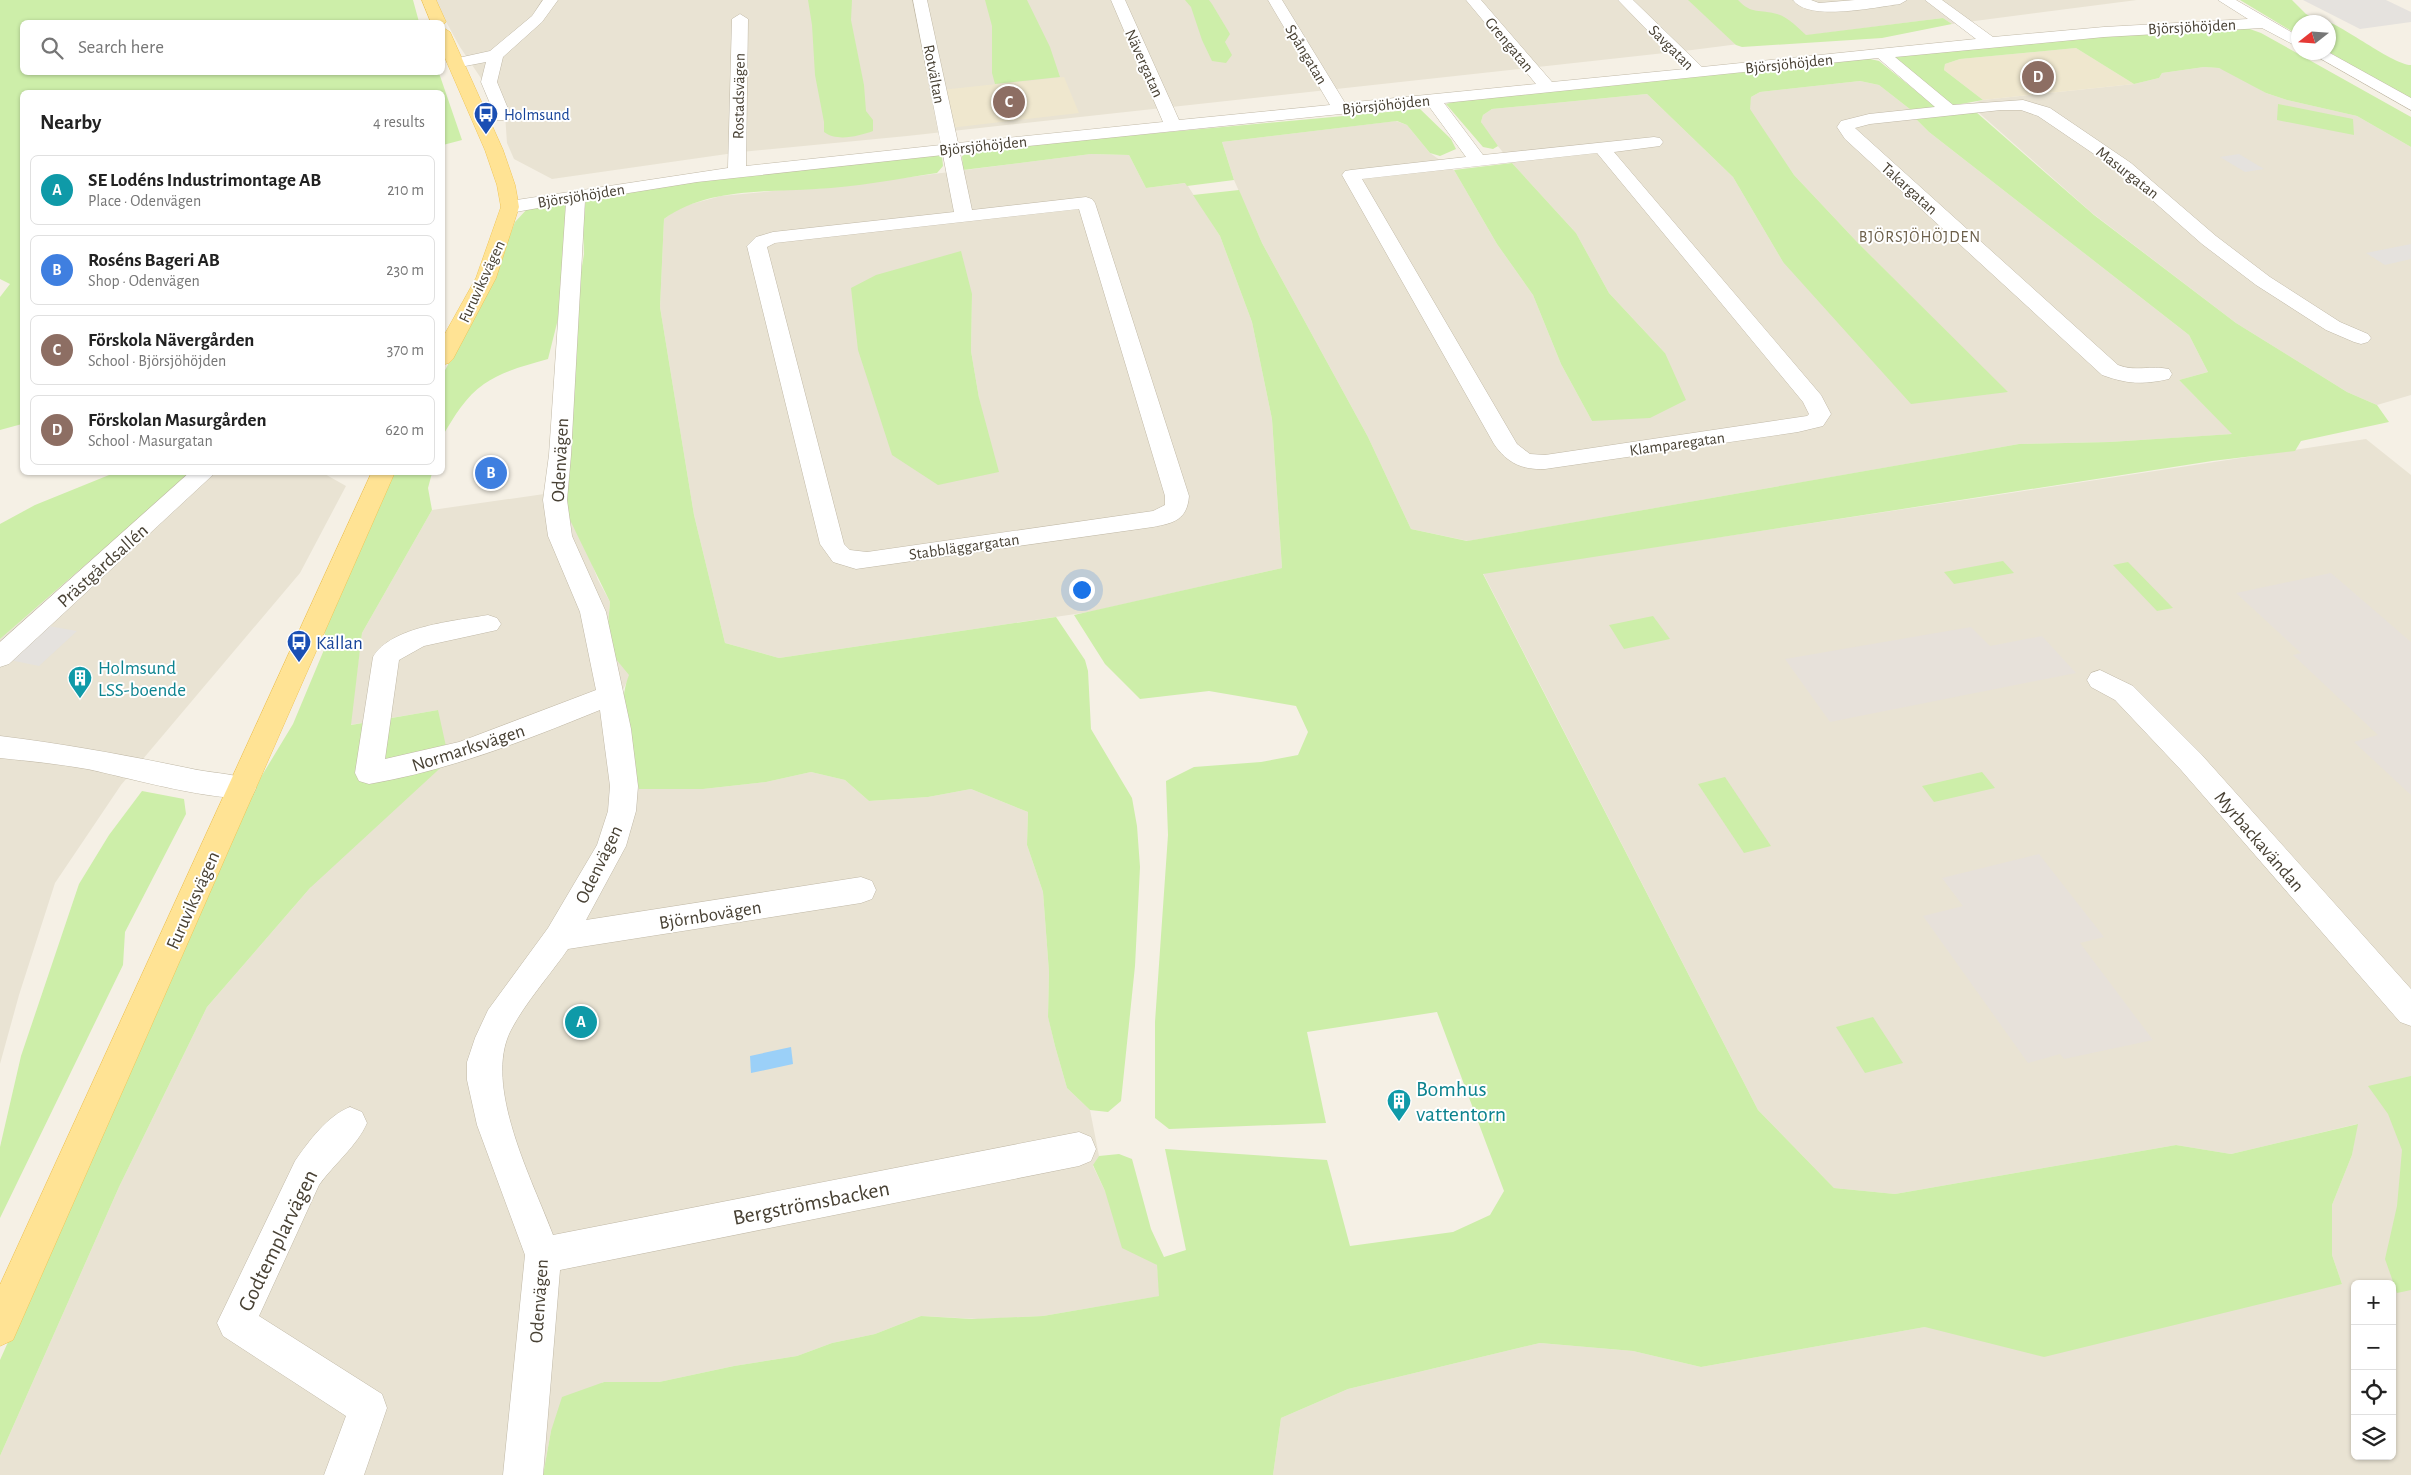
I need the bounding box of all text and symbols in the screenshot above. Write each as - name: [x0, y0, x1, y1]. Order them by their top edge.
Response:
- street label: Grengatan: [1482, 14, 1536, 75]
- north arrow: [2291, 15, 2336, 60]
- street label: Björsjöhöjden: [2148, 17, 2236, 38]
- search box: [20, 20, 445, 75]
- street label: Spångatan: [1282, 22, 1330, 87]
- street label: Savgatan: [1646, 22, 1697, 73]
- street label: Nävergatan: [1122, 27, 1166, 100]
- icon: search: [38, 34, 66, 62]
- text: Search here: [78, 38, 164, 57]
- street label: Rotvältan: [920, 43, 948, 105]
- street label: Björsjöhöjden: [1744, 51, 1834, 78]
- street label: Rostadsvägen: [730, 53, 748, 139]
- pin: D: [2022, 58, 2054, 96]
- pin: C: [993, 83, 1025, 121]
- street label: Björsjöhöjden: [1341, 92, 1431, 119]
- bus stop icon: Holmsund: [473, 101, 499, 135]
- place label: Holmsund: [504, 107, 570, 123]
- text: Nearby: [40, 112, 101, 133]
- text: 4 results: [373, 114, 425, 130]
- street label: Björsjöhöjden: [938, 133, 1028, 160]
- street label: Masurgatan: [2093, 144, 2162, 202]
- street label: Takargatan: [1878, 160, 1940, 218]
- text: SE Lodéns Industrimontage AB: [88, 171, 321, 190]
- street label: Björsjöhöjden: [536, 181, 626, 212]
- text: A: [52, 182, 62, 198]
- text: 210 m: [387, 182, 424, 198]
- text: Place · Odenvägen: [88, 193, 201, 209]
- district label: BJÖRSJÖHÖJDEN: [1859, 227, 1981, 245]
- street label: Furuviksvägen: [456, 238, 508, 325]
- text: Roséns Bageri AB: [88, 251, 220, 270]
- text: B: [52, 262, 62, 278]
- text: 230 m: [386, 262, 424, 278]
- text: Shop · Odenvägen: [88, 273, 200, 289]
- text: Förskola Nävergården: [88, 331, 254, 350]
- text: C: [53, 342, 61, 358]
- text: 370 m: [387, 342, 424, 358]
- text: School · Björsjöhöjden: [88, 353, 226, 369]
- text: Förskolan Masurgården: [88, 411, 266, 430]
- street label: Odenvägen: [549, 417, 572, 503]
- text: D: [52, 422, 62, 438]
- text: 620 m: [385, 422, 424, 438]
- street label: Klamparegatan: [1628, 429, 1726, 459]
- text: School · Masurgatan: [88, 433, 213, 449]
- pin: B: [475, 454, 507, 492]
- street label: Prästgårdsallén: [54, 521, 152, 611]
- street label: Stabbläggargatan: [908, 531, 1020, 563]
- your location: [1069, 577, 1095, 603]
- bus stop icon: Källan: [286, 629, 312, 663]
- place label: Källan: [316, 634, 363, 653]
- place label: Holmsund LSS-boende: [98, 659, 186, 700]
- building icon: Holmsund LSS-boende: [67, 665, 93, 699]
- street label: Normarksvägen: [409, 721, 527, 776]
- street label: Myrbackavändan: [2210, 788, 2307, 896]
- street label: Odenvägen: [572, 823, 626, 907]
- street label: Furuviksvägen: [163, 849, 223, 952]
- street label: Björnbovägen: [658, 898, 763, 933]
- pin: A: [565, 1003, 597, 1041]
- place label: Bomhus vattentorn: [1416, 1078, 1506, 1125]
- building icon: Bomhus vattentorn: [1386, 1088, 1412, 1122]
- street label: Godtemplarvägen: [234, 1166, 322, 1315]
- street label: Bergströmsbacken: [731, 1177, 891, 1229]
- street label: Odenvägen: [527, 1258, 552, 1344]
- map controls: [2351, 1280, 2396, 1460]
- button: +: [2351, 1280, 2396, 1325]
- button: −: [2351, 1325, 2396, 1370]
- button: locate: [2351, 1370, 2396, 1415]
- button: layers: [2351, 1415, 2396, 1460]

